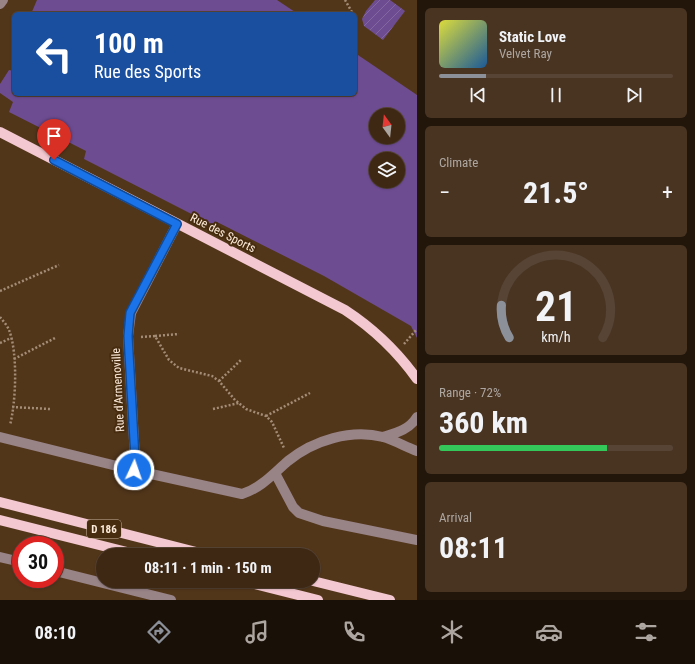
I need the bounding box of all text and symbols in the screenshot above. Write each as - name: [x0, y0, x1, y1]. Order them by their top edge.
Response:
- text: 100 m: [94, 27, 164, 60]
- icon: left: [28, 28, 80, 80]
- text: Static Love: [499, 28, 566, 46]
- text: Velvet Ray: [499, 46, 552, 61]
- text: Rue des Sports: [94, 61, 201, 82]
- icon: previous: [467, 84, 489, 106]
- icon: pause: [545, 84, 567, 106]
- icon: next: [623, 84, 645, 106]
- north arrow: [369, 108, 405, 144]
- map controls: [369, 108, 405, 188]
- pin: [37, 119, 71, 160]
- icon: arrive: [43, 125, 65, 147]
- button: layers: [369, 152, 405, 188]
- text: Climate: [439, 155, 478, 170]
- text: 21.5°: [523, 175, 589, 210]
- text: −: [439, 180, 450, 205]
- text: +: [662, 180, 673, 205]
- street label: Rue des Sports: [188, 211, 258, 255]
- text: 21: [535, 282, 577, 331]
- text: km/h: [541, 329, 571, 345]
- street label: Rue d'Armenoville: [109, 347, 127, 432]
- text: Range · 72%: [439, 385, 501, 400]
- text: 360 km: [439, 405, 528, 440]
- position arrow: [113, 449, 155, 491]
- text: Arrival: [439, 510, 472, 525]
- road number: D 186: [87, 520, 121, 538]
- text: 08:11: [439, 530, 508, 565]
- speed limit sign: 30: [12, 536, 64, 588]
- text: 08:11 · 1 min · 150 m: [144, 559, 272, 577]
- icon: directions: [145, 618, 173, 646]
- icon: music: [243, 618, 271, 646]
- icon: phone: [340, 618, 368, 646]
- icon: climate: [438, 618, 466, 646]
- icon: car: [535, 618, 563, 646]
- icon: filters: [632, 618, 660, 646]
- text: 08:10: [35, 622, 76, 643]

